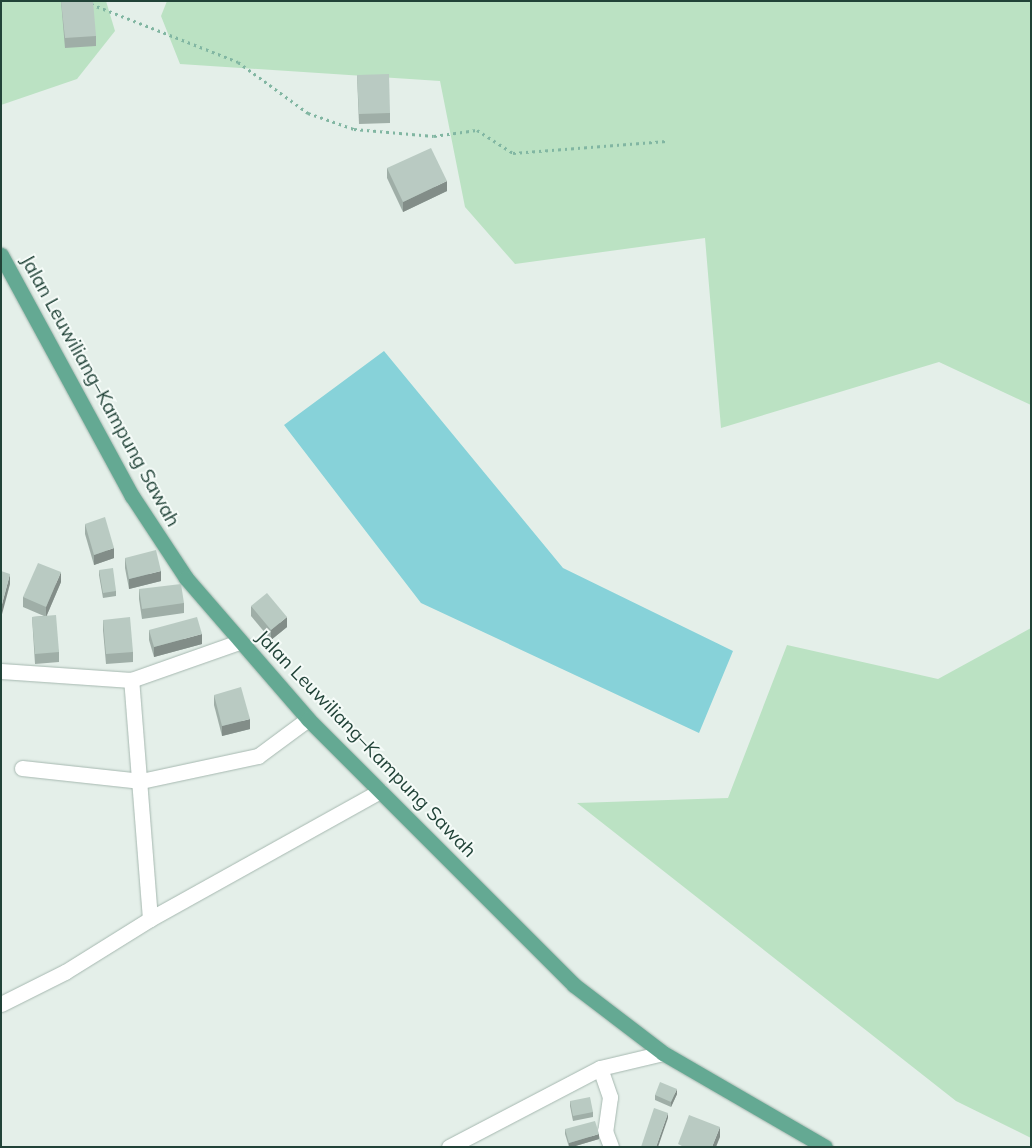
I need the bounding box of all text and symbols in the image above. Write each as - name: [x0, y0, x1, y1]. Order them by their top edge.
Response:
- street label: Jalan Leuwiliang–Kampung Sawah: [16, 251, 184, 531]
- street label: Jalan Leuwiliang–Kampung Sawah: [251, 626, 481, 862]

